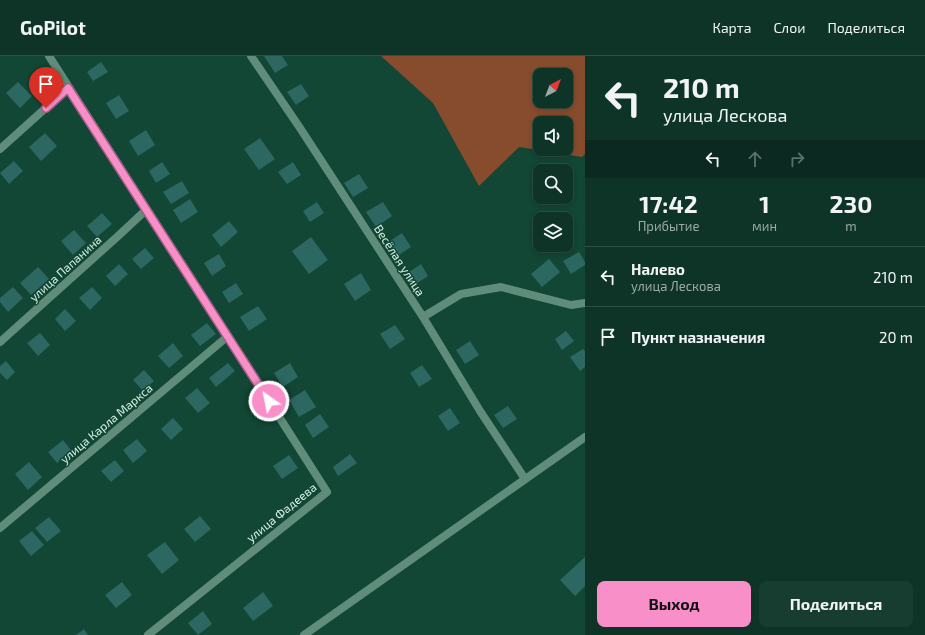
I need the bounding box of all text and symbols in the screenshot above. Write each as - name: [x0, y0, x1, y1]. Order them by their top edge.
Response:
- text: GoPilot: [20, 16, 86, 39]
- text: Карта: [712, 19, 751, 36]
- text: Слои: [773, 19, 805, 36]
- text: Поделиться: [827, 19, 905, 36]
- pin: [29, 67, 63, 108]
- north arrow: [533, 68, 573, 108]
- map controls: [533, 68, 573, 252]
- text: 210 m: [663, 70, 740, 104]
- icon: left: [597, 72, 649, 124]
- icon: arrive: [35, 73, 57, 95]
- text: улица Лескова: [663, 104, 787, 126]
- button: sound: [533, 116, 573, 156]
- icon: left: [702, 148, 724, 170]
- icon: ahead: [744, 148, 766, 170]
- icon: right: [786, 148, 808, 170]
- button: search: [533, 164, 573, 204]
- text: 17:42: [639, 189, 698, 218]
- text: 1: [759, 189, 770, 218]
- text: 230: [830, 189, 872, 218]
- button: layers: [533, 212, 573, 252]
- text: Прибытие: [638, 218, 699, 234]
- text: мин: [752, 218, 777, 234]
- text: m: [845, 218, 857, 234]
- street label: Весёлая улица: [371, 222, 428, 299]
- street label: улица Папанина: [26, 232, 105, 305]
- text: Налево: [631, 260, 685, 278]
- icon: left: [597, 266, 619, 288]
- text: 210 m: [873, 268, 913, 286]
- text: улица Лескова: [631, 278, 721, 294]
- icon: arrive: [597, 326, 619, 348]
- text: Пункт назначения: [631, 328, 765, 346]
- text: 20 m: [879, 328, 913, 346]
- street label: улица Карла Маркса: [57, 380, 156, 466]
- position arrow: [248, 380, 290, 422]
- street label: улица Фадеева: [243, 480, 319, 545]
- button: Выход: [597, 581, 751, 627]
- button: Поделиться: [759, 581, 913, 627]

